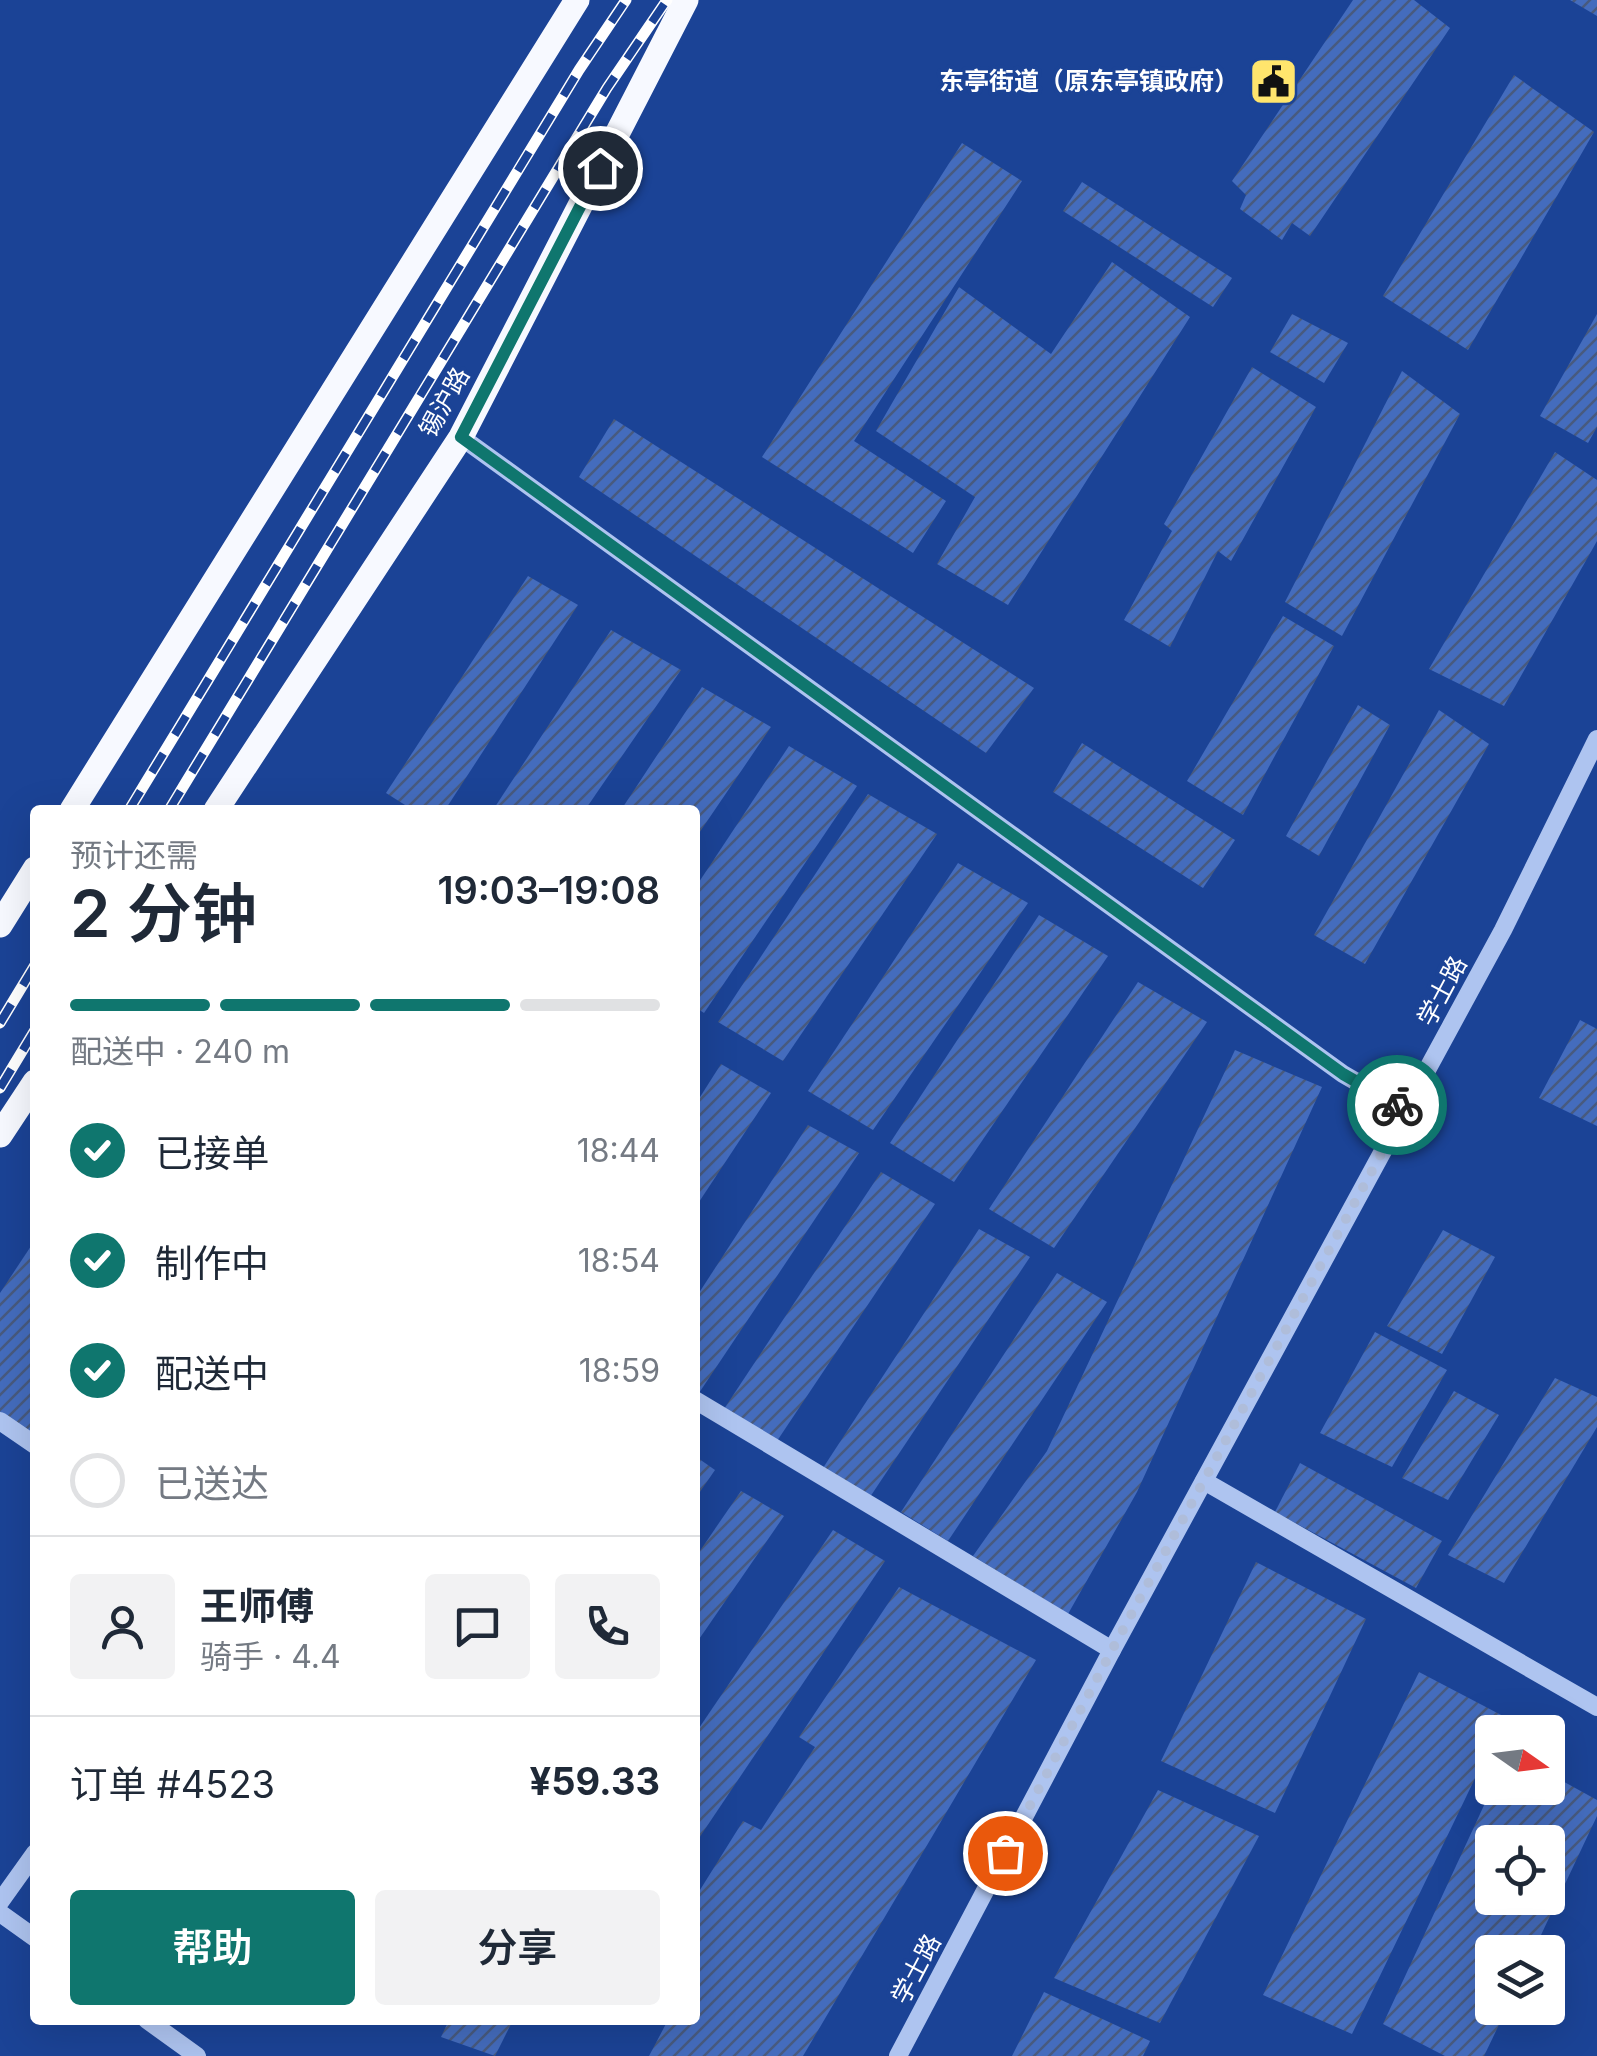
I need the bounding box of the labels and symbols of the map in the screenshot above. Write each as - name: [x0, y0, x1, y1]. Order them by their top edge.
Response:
- public building icon: 东亭街道（原东亭镇政府）: [1248, 55, 1300, 107]
- place label: 东亭街道（原东亭镇政府）: [939, 66, 1239, 96]
- pin: [558, 126, 643, 211]
- street label: 锡沪路: [413, 362, 475, 442]
- street label: 学士路: [1411, 951, 1473, 1031]
- courier: [1347, 1055, 1447, 1155]
- north arrow: [1475, 1715, 1565, 1805]
- pin: [963, 1811, 1048, 1896]
- street label: 学士路: [885, 1929, 947, 2009]

